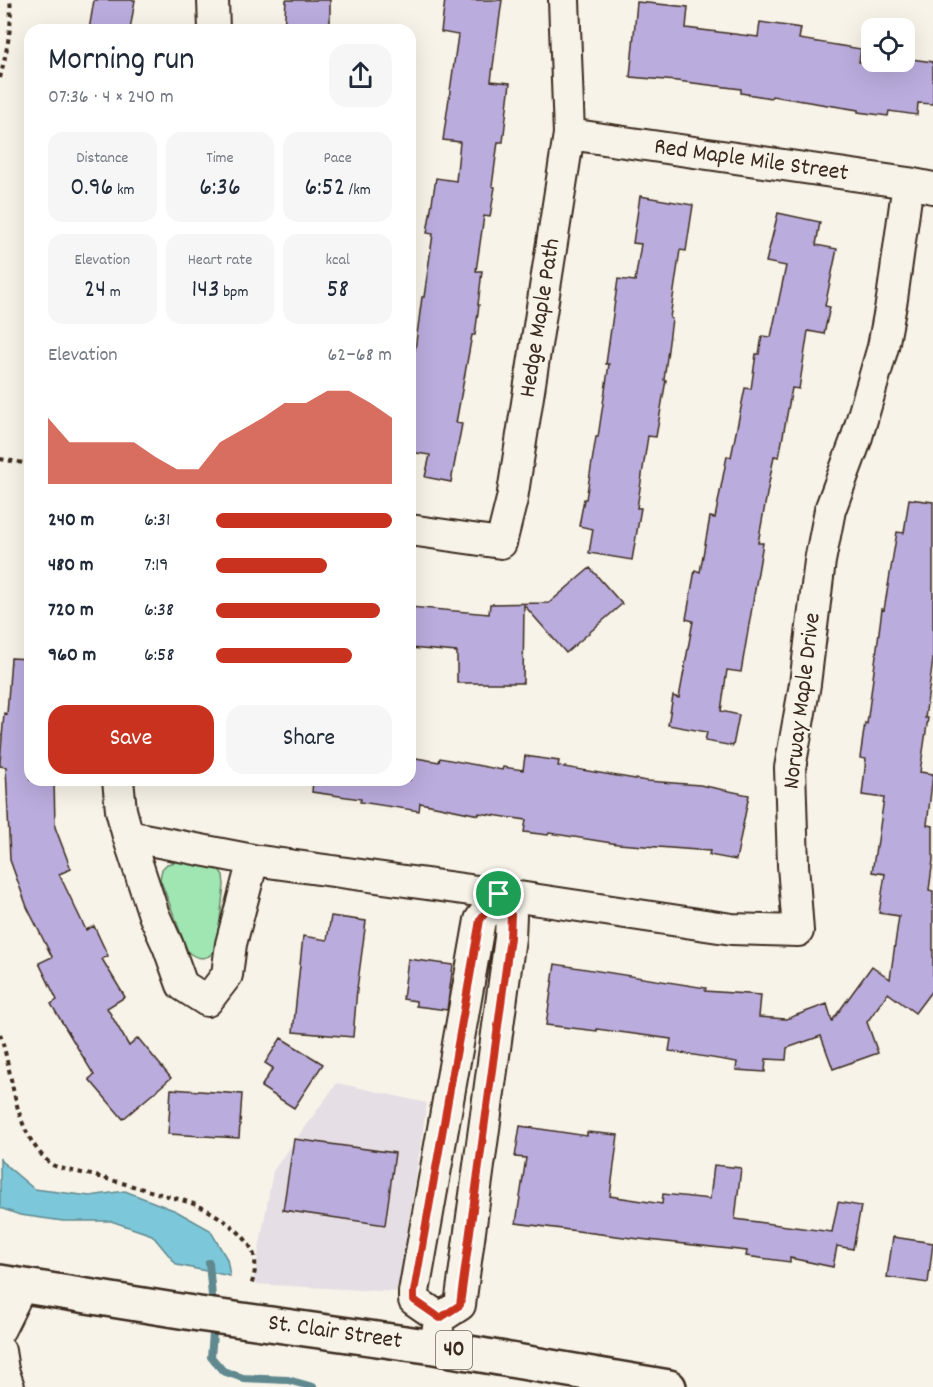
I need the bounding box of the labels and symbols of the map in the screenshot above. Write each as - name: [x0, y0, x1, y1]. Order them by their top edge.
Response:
- street label: Red Maple Mile Street: [652, 131, 850, 191]
- street label: Hedge Maple Path: [512, 236, 570, 400]
- street label: Norway Maple Drive: [775, 611, 831, 791]
- pin: [473, 868, 524, 919]
- street label: St. Clair Street: [266, 1307, 404, 1359]
- road number: 40: [436, 1331, 472, 1369]

